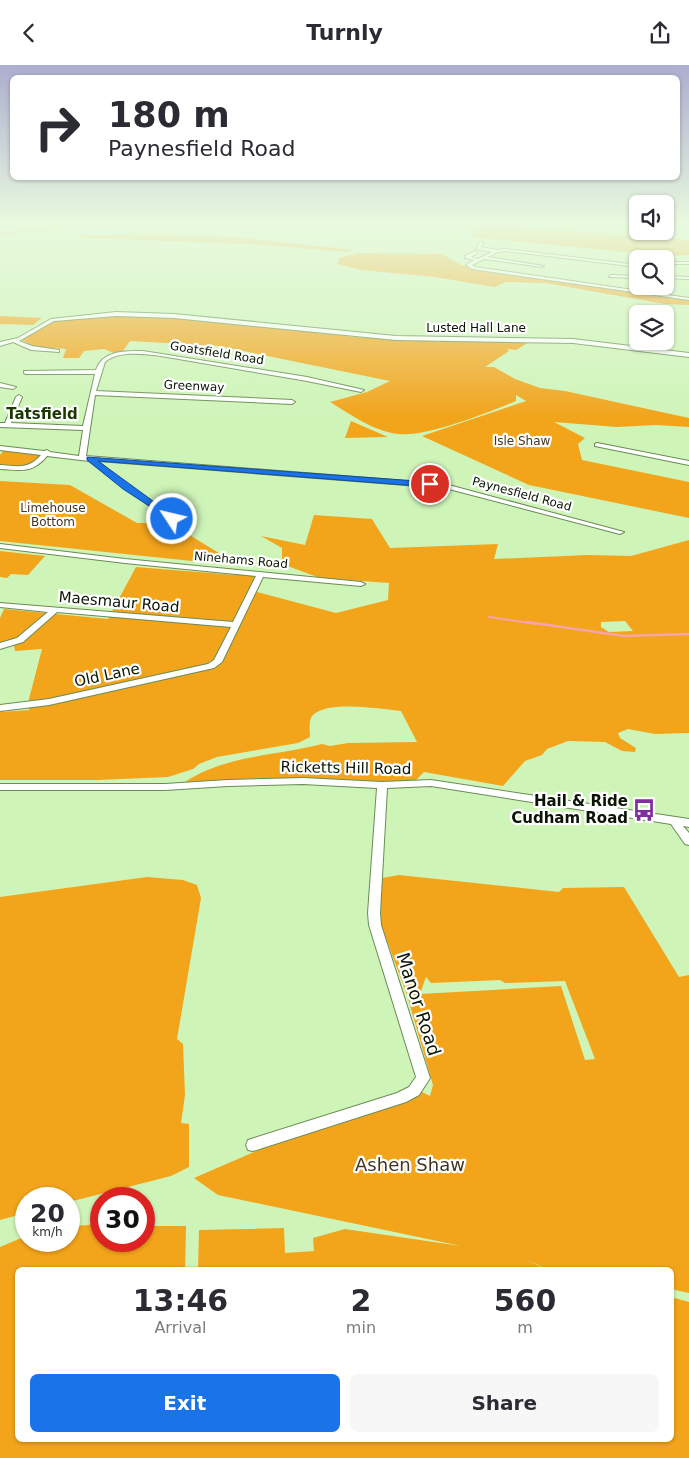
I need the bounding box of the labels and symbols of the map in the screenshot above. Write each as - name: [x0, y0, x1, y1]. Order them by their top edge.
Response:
- street label: Lusted Hall Lane: [426, 321, 526, 335]
- street label: Goatsfield Road: [169, 339, 265, 367]
- street label: Greenway: [163, 377, 225, 395]
- district label: Tatsfield: [6, 405, 78, 423]
- park label: Isle Shaw: [494, 434, 551, 448]
- pin: [409, 463, 451, 505]
- street label: Paynesfield Road: [471, 474, 573, 514]
- position arrow: [145, 492, 197, 544]
- park label: Limehouse Bottom: [20, 501, 86, 529]
- street label: Ninehams Road: [194, 549, 288, 571]
- street label: Maesmaur Road: [58, 588, 180, 616]
- street label: Old Lane: [73, 659, 141, 691]
- street label: Ricketts Hill Road: [280, 758, 412, 778]
- place label: Hail & Ride Cudham Road: [511, 792, 628, 827]
- bus stop icon: Hail & Ride Cudham Road: [631, 797, 657, 823]
- street label: Manor Road: [392, 950, 446, 1058]
- park label: Ashen Shaw: [355, 1154, 465, 1175]
- speed limit sign: 30: [90, 1187, 155, 1252]

